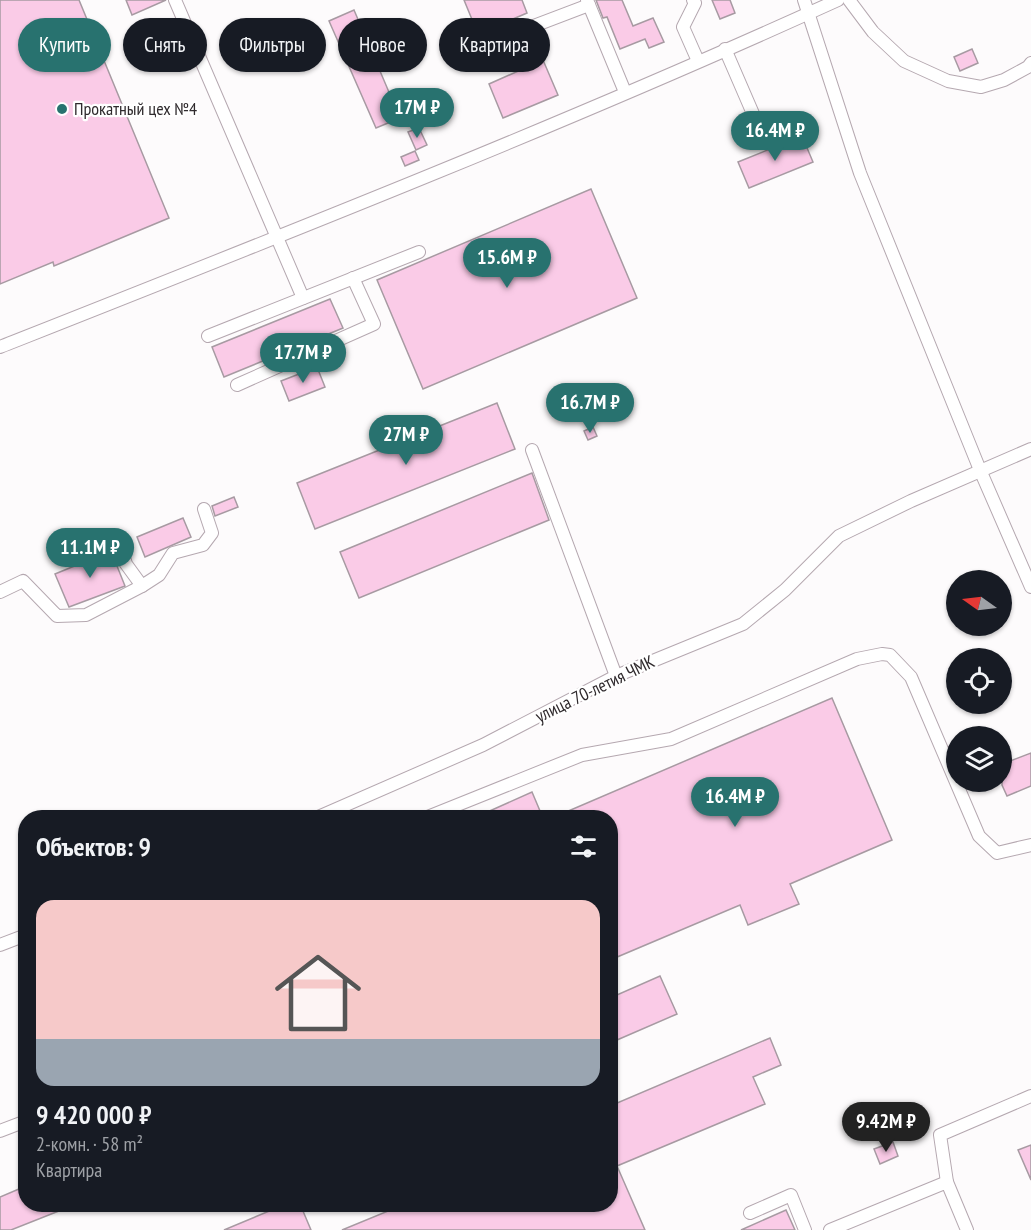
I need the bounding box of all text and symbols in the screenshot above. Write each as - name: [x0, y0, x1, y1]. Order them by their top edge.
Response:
- chip: Купить: [18, 18, 111, 72]
- chip: Снять: [123, 18, 207, 72]
- chip: Фильтры: [219, 18, 326, 72]
- chip: Новое: [338, 18, 427, 72]
- chip: Квартира: [439, 18, 550, 72]
- pin: 17M ₽: [375, 88, 459, 139]
- text: 17M ₽: [394, 94, 440, 120]
- place label: Прокатный цех №4: [74, 97, 197, 120]
- marker: Прокатный цех №4: [55, 102, 69, 116]
- pin: 16.4M ₽: [720, 111, 830, 162]
- text: 16.4M ₽: [745, 117, 805, 143]
- pin: 15.6M ₽: [452, 238, 562, 289]
- text: 15.6M ₽: [477, 244, 537, 270]
- pin: 17.7M ₽: [248, 333, 358, 384]
- text: 17.7M ₽: [274, 339, 332, 365]
- pin: 16.7M ₽: [535, 383, 645, 434]
- text: 16.7M ₽: [560, 389, 620, 415]
- pin: 27M ₽: [364, 415, 448, 466]
- text: 27M ₽: [383, 421, 429, 447]
- pin: 11.1M ₽: [35, 528, 145, 579]
- text: 11.1M ₽: [60, 534, 120, 560]
- north arrow: [946, 570, 1012, 636]
- map controls: [946, 570, 1012, 792]
- button: locate: [946, 648, 1012, 714]
- street label: улица 70-летия ЧМК: [531, 650, 658, 727]
- button: layers: [946, 726, 1012, 792]
- pin: 16.4M ₽: [680, 777, 790, 828]
- text: 16.4M ₽: [705, 783, 765, 809]
- text: Объектов: 9: [36, 830, 151, 863]
- icon: filters: [567, 830, 600, 863]
- icon: home: [264, 939, 372, 1047]
- text: 9 420 000 ₽: [36, 1098, 151, 1131]
- pin: 9.42M ₽: [831, 1102, 941, 1153]
- text: 9.42M ₽: [856, 1108, 916, 1134]
- text: 2-комн. · 58 m²: [36, 1131, 143, 1157]
- text: Квартира: [36, 1157, 102, 1183]

